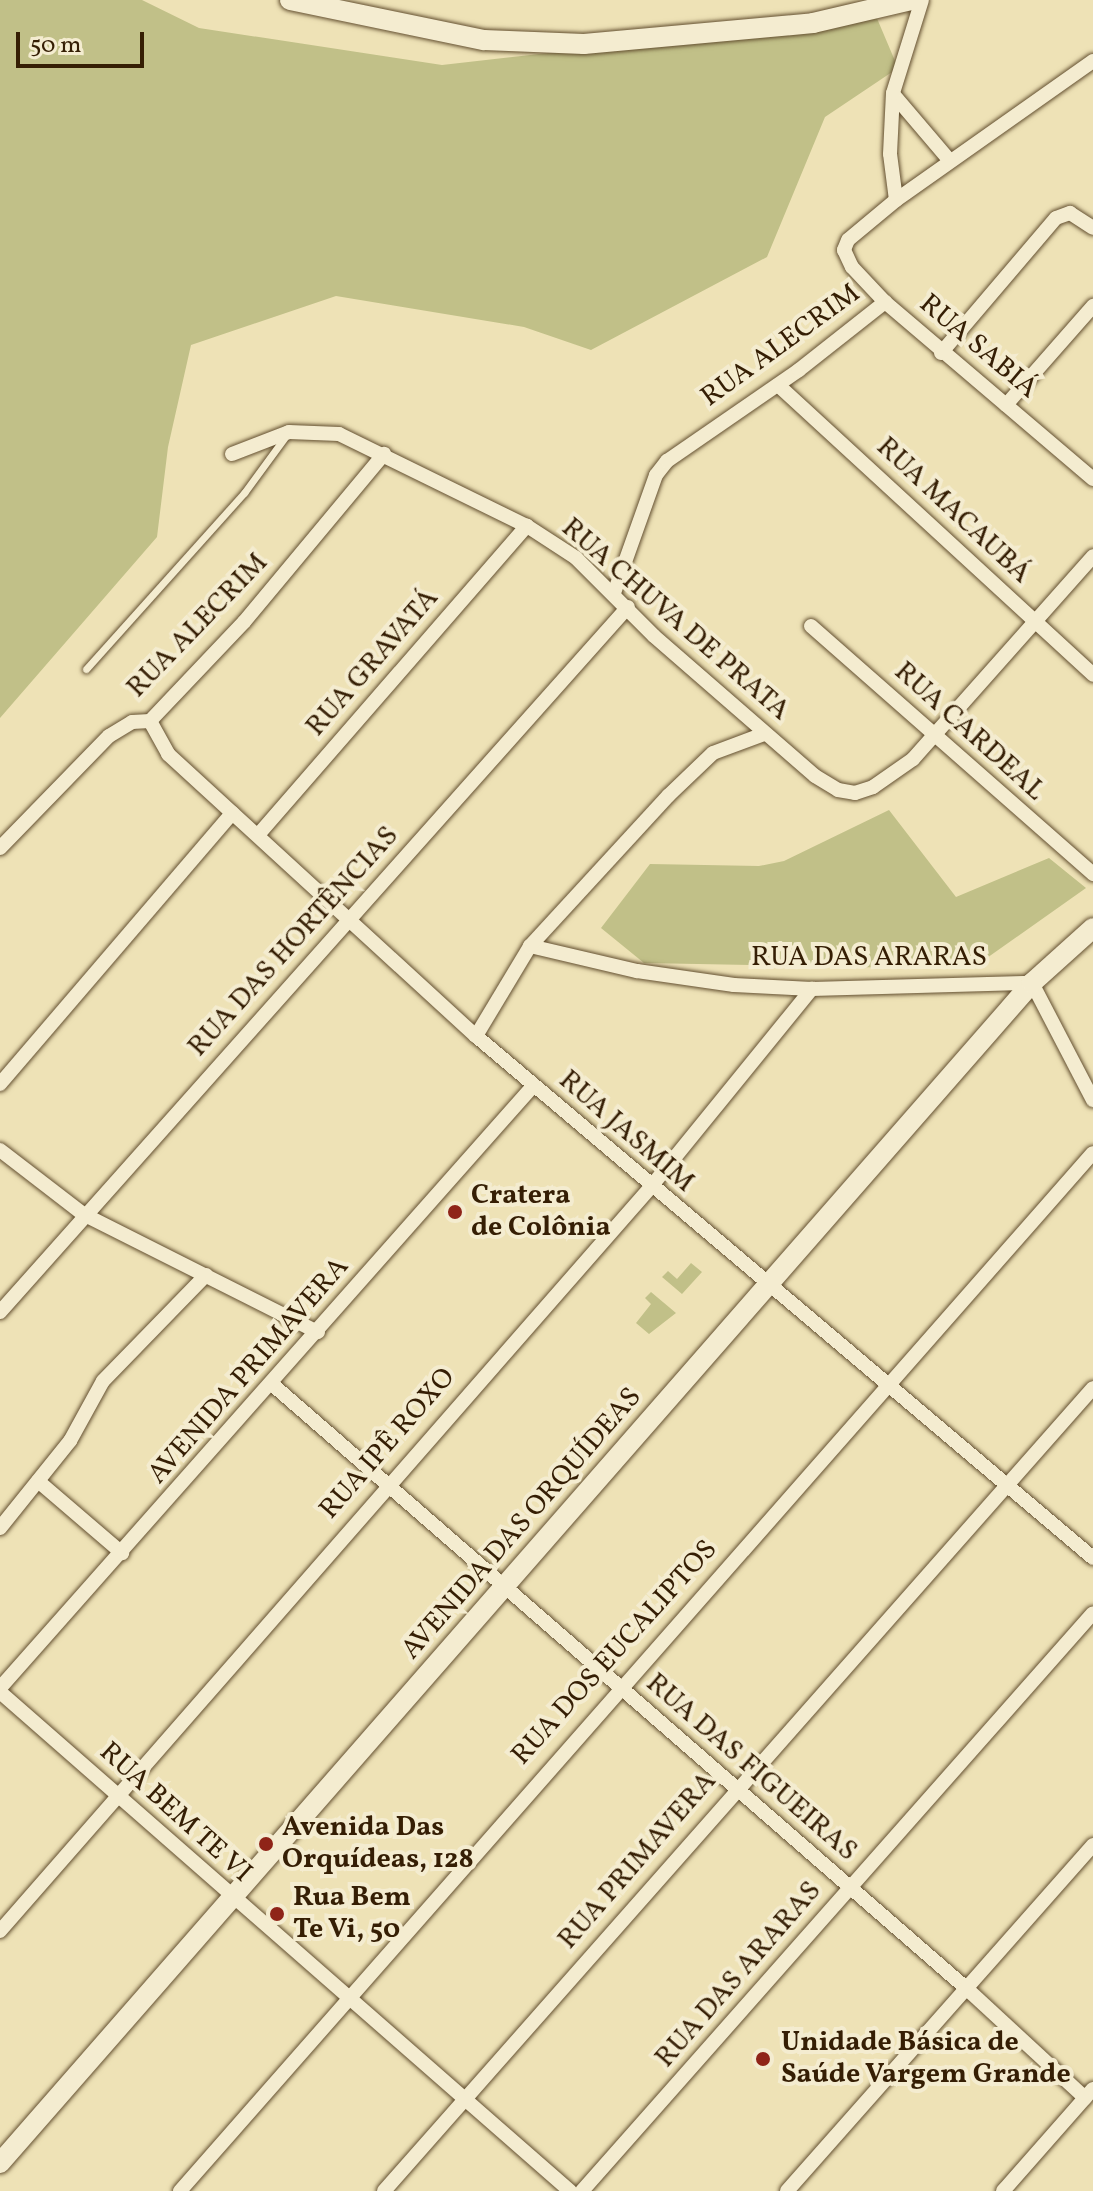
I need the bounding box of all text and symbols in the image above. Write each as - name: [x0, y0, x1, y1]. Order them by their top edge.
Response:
- scale bar: [20, 16, 148, 66]
- text: 50 m: [30, 29, 82, 63]
- street label: RUA ALECRIM: [695, 277, 867, 415]
- street label: RUA SABIÁ: [912, 288, 1044, 406]
- street label: RUA MACAUBÁ: [869, 431, 1037, 591]
- street label: RUA CHUVA DE PRATA: [554, 512, 796, 728]
- street label: RUA ALECRIM: [121, 547, 275, 705]
- street label: RUA GRAVATÁ: [300, 582, 446, 744]
- street label: RUA CARDEAL: [887, 656, 1051, 808]
- street label: RUA DAS HORTÊNCIAS: [182, 820, 406, 1064]
- street label: RUA DAS ARARAS: [751, 941, 987, 975]
- street label: RUA JASMIM: [551, 1064, 701, 1200]
- place label: Cratera de Colônia: [471, 1179, 611, 1245]
- marker: Cratera de Colônia: [446, 1203, 464, 1221]
- street label: AVENIDA PRIMAVERA: [141, 1251, 357, 1491]
- street label: RUA IPÊ ROXO: [313, 1361, 463, 1527]
- street label: AVENIDA DAS ORQUÍDEAS: [395, 1381, 649, 1667]
- street label: RUA DOS EUCALIPTOS: [505, 1534, 725, 1772]
- street label: RUA DAS FIGUEIRAS: [638, 1667, 864, 1869]
- street label: RUA BEM TE VI: [91, 1735, 259, 1891]
- street label: RUA PRIMAVERA: [552, 1765, 724, 1957]
- place label: Avenida Das Orquídeas, 128: [282, 1811, 474, 1877]
- marker: Avenida Das Orquídeas, 128: [257, 1835, 275, 1853]
- street label: RUA DAS ARARAS: [649, 1875, 829, 2075]
- place label: Rua Bem Te Vi, 50: [293, 1881, 411, 1947]
- marker: Rua Bem Te Vi, 50: [268, 1905, 286, 1923]
- place label: Unidade Básica de Saúde Vargem Grande: [781, 2026, 1072, 2092]
- marker: Unidade Básica de Saúde Vargem Grande: [752, 2048, 774, 2070]

